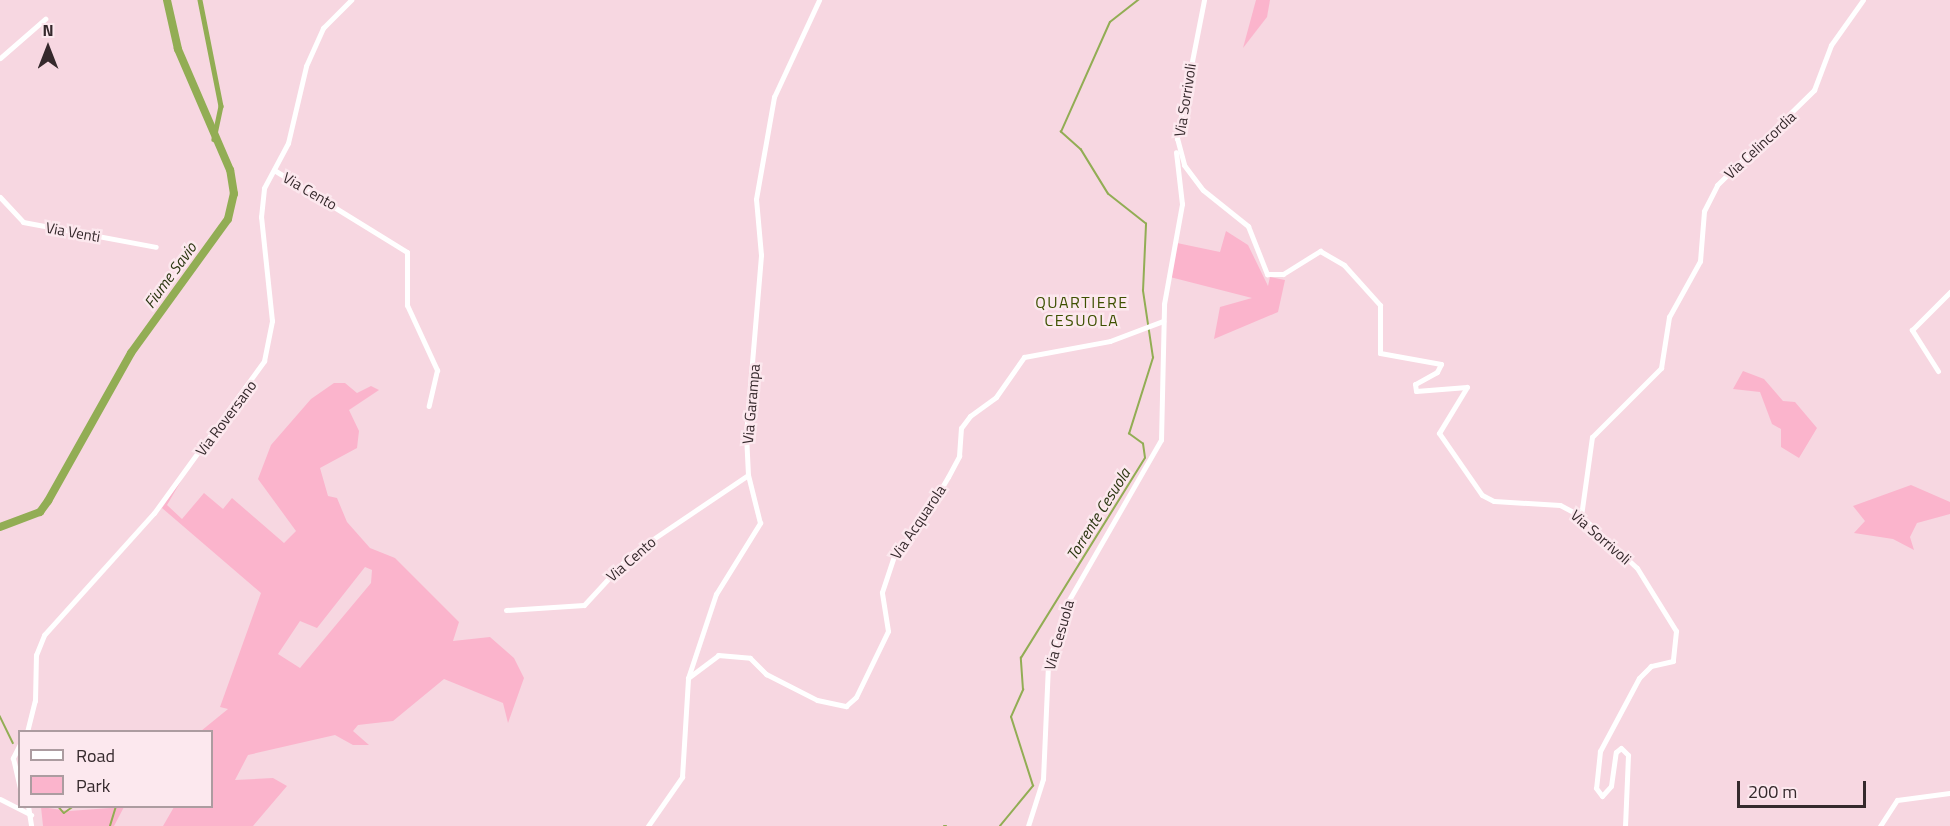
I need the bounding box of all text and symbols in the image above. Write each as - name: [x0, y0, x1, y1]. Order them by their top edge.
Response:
- north arrow: [18, 18, 78, 78]
- text: N: [42, 18, 54, 42]
- street label: Via Sorrivoli: [1170, 62, 1200, 138]
- street label: Via Celincordia: [1720, 107, 1800, 183]
- street label: Via Cento: [280, 168, 340, 214]
- street label: Via Venti: [44, 218, 102, 246]
- water label: Fiume Savio: [140, 238, 200, 312]
- district label: QUARTIERE CESUOLA: [1035, 292, 1129, 330]
- street label: Via Garampa: [739, 363, 763, 445]
- street label: Via Roversano: [192, 377, 260, 459]
- water label: Torrente Cesuola: [1062, 464, 1134, 564]
- street label: Via Acquarola: [887, 482, 949, 562]
- street label: Via Sorrivoli: [1567, 506, 1635, 568]
- street label: Via Cento: [603, 533, 659, 585]
- street label: Via Cesuola: [1040, 598, 1078, 672]
- legend: [18, 730, 213, 808]
- text: Road: [76, 742, 115, 769]
- scale bar: [1740, 769, 1869, 807]
- text: Park: [76, 772, 110, 799]
- text: 200 m: [1748, 778, 1797, 805]

